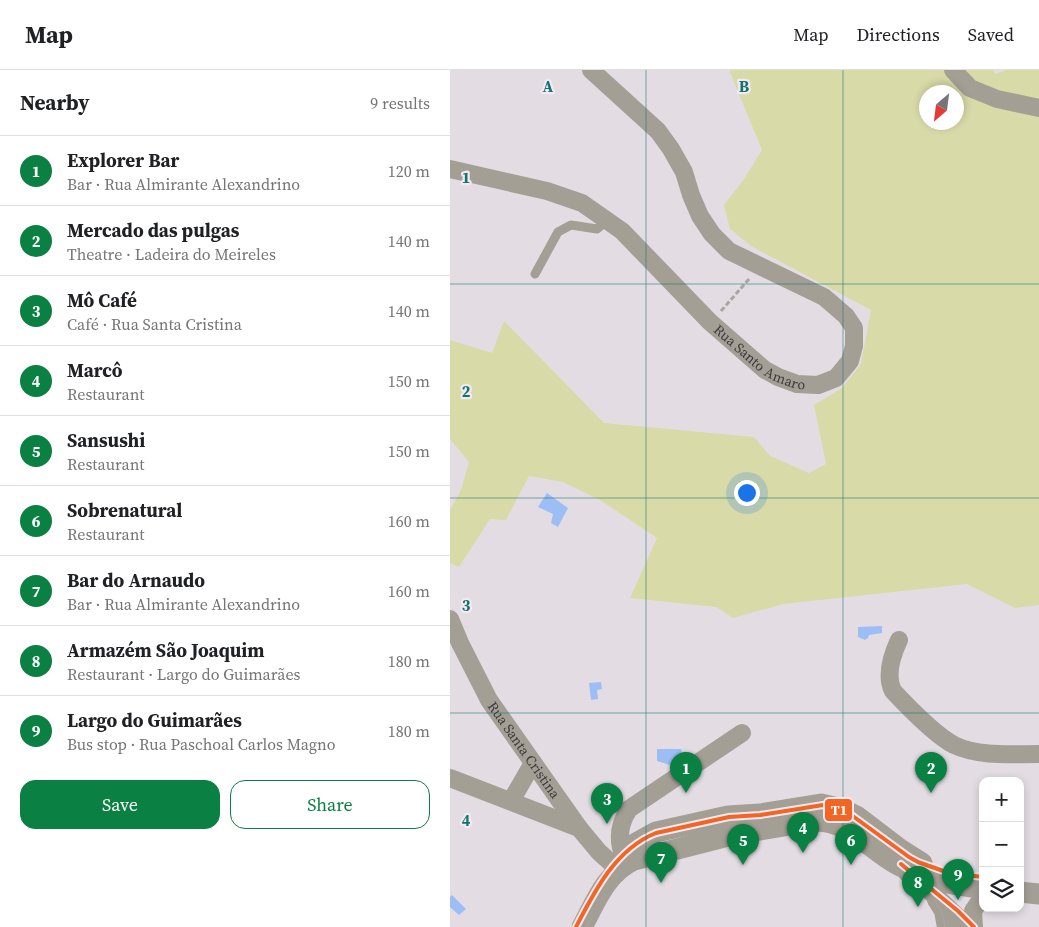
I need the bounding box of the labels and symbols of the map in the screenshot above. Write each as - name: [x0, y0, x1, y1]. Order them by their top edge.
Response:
- text: A: [543, 75, 554, 97]
- text: B: [739, 75, 750, 97]
- north arrow: [919, 85, 964, 130]
- text: 1: [462, 166, 470, 188]
- street label: Rua Santo Amaro: [709, 320, 806, 394]
- text: 2: [462, 380, 471, 402]
- your location: [734, 480, 760, 506]
- text: 3: [462, 594, 471, 616]
- street label: Rua Santa Cristina: [483, 697, 566, 803]
- pin: 1: [670, 752, 702, 793]
- pin: 2: [915, 752, 947, 793]
- pin: 3: [591, 783, 623, 824]
- line badge: T1: [824, 798, 853, 822]
- text: T1: [831, 800, 847, 820]
- text: 4: [462, 809, 471, 831]
- pin: 4: [787, 812, 819, 853]
- pin: 5: [727, 824, 759, 865]
- pin: 6: [835, 824, 867, 865]
- pin: 7: [645, 842, 677, 883]
- pin: 9: [942, 859, 974, 900]
- pin: 8: [902, 866, 934, 907]

